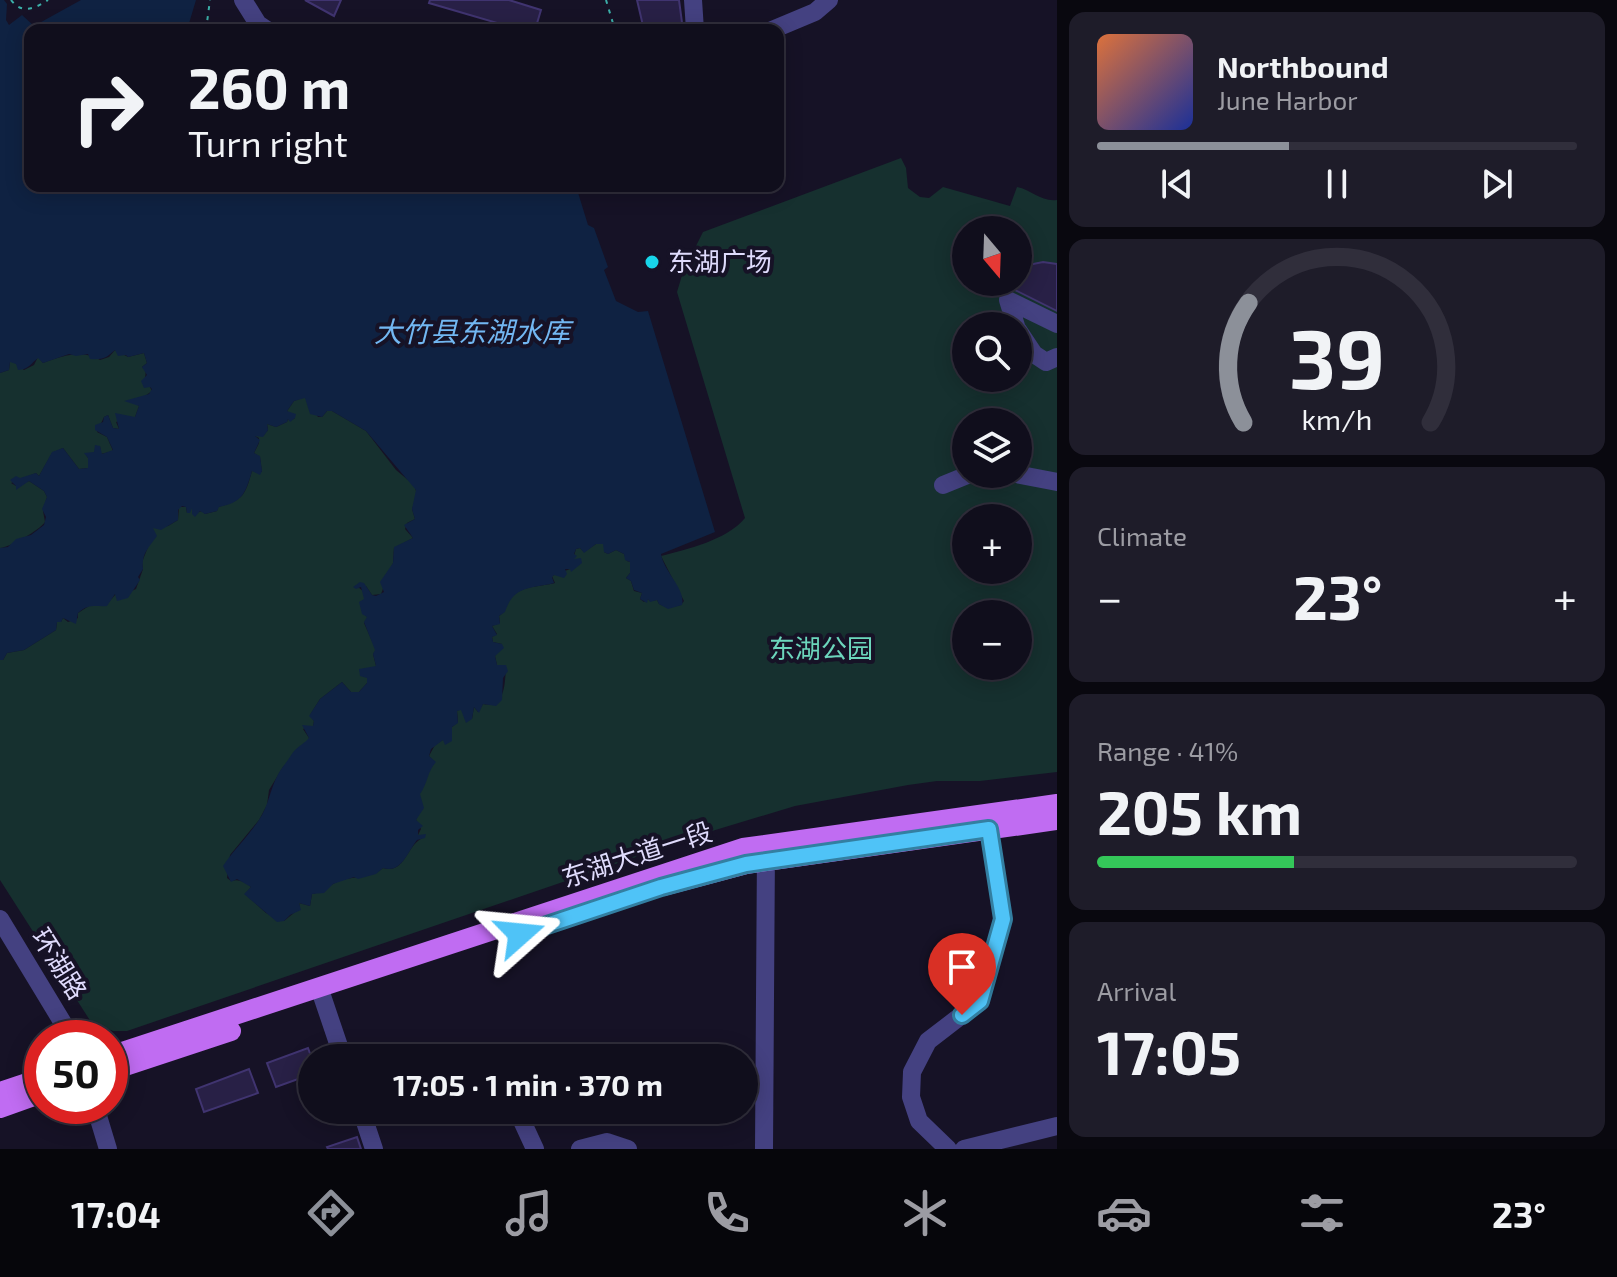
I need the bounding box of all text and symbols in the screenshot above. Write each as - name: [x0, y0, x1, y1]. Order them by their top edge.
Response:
- text: Northbound: [1217, 48, 1389, 84]
- text: 260 m: [188, 53, 350, 120]
- icon: right: [56, 56, 160, 160]
- text: June Harbor: [1217, 84, 1358, 115]
- text: Turn right: [188, 121, 348, 164]
- icon: previous: [1155, 162, 1199, 206]
- icon: pause: [1315, 162, 1359, 206]
- icon: next: [1475, 162, 1519, 206]
- north arrow: [952, 216, 1032, 296]
- map controls: [952, 216, 1032, 680]
- place label: 东湖广场: [668, 245, 772, 276]
- marker: 东湖广场: [643, 253, 661, 271]
- text: 39: [1289, 306, 1385, 406]
- button: search: [952, 312, 1032, 392]
- water label: 大竹县东湖水库: [374, 314, 574, 348]
- text: km/h: [1302, 401, 1372, 436]
- button: layers: [952, 408, 1032, 488]
- button: +: [952, 504, 1032, 584]
- text: Climate: [1097, 520, 1187, 551]
- text: 23°: [1293, 560, 1383, 632]
- text: −: [1097, 570, 1123, 623]
- text: +: [1553, 570, 1577, 623]
- button: −: [952, 600, 1032, 680]
- park label: 东湖公园: [769, 632, 873, 663]
- text: Range · 41%: [1097, 735, 1238, 766]
- text: 205 km: [1097, 775, 1302, 847]
- street label: 东湖大道一段: [558, 815, 716, 892]
- position arrow: [478, 892, 562, 976]
- street label: 环湖路: [26, 922, 94, 1004]
- pin: [928, 933, 996, 1015]
- icon: arrive: [940, 945, 984, 989]
- text: Arrival: [1097, 975, 1176, 1006]
- text: 17:05: [1097, 1015, 1241, 1087]
- speed limit sign: 50: [24, 1020, 128, 1124]
- text: 17:05 · 1 min · 370 m: [393, 1066, 663, 1102]
- icon: directions: [303, 1185, 359, 1241]
- icon: music: [501, 1185, 557, 1241]
- icon: phone: [699, 1185, 755, 1241]
- icon: climate: [897, 1185, 953, 1241]
- icon: car: [1096, 1185, 1152, 1241]
- icon: filters: [1294, 1185, 1350, 1241]
- text: 17:04: [71, 1192, 161, 1235]
- text: 23°: [1492, 1192, 1546, 1235]

